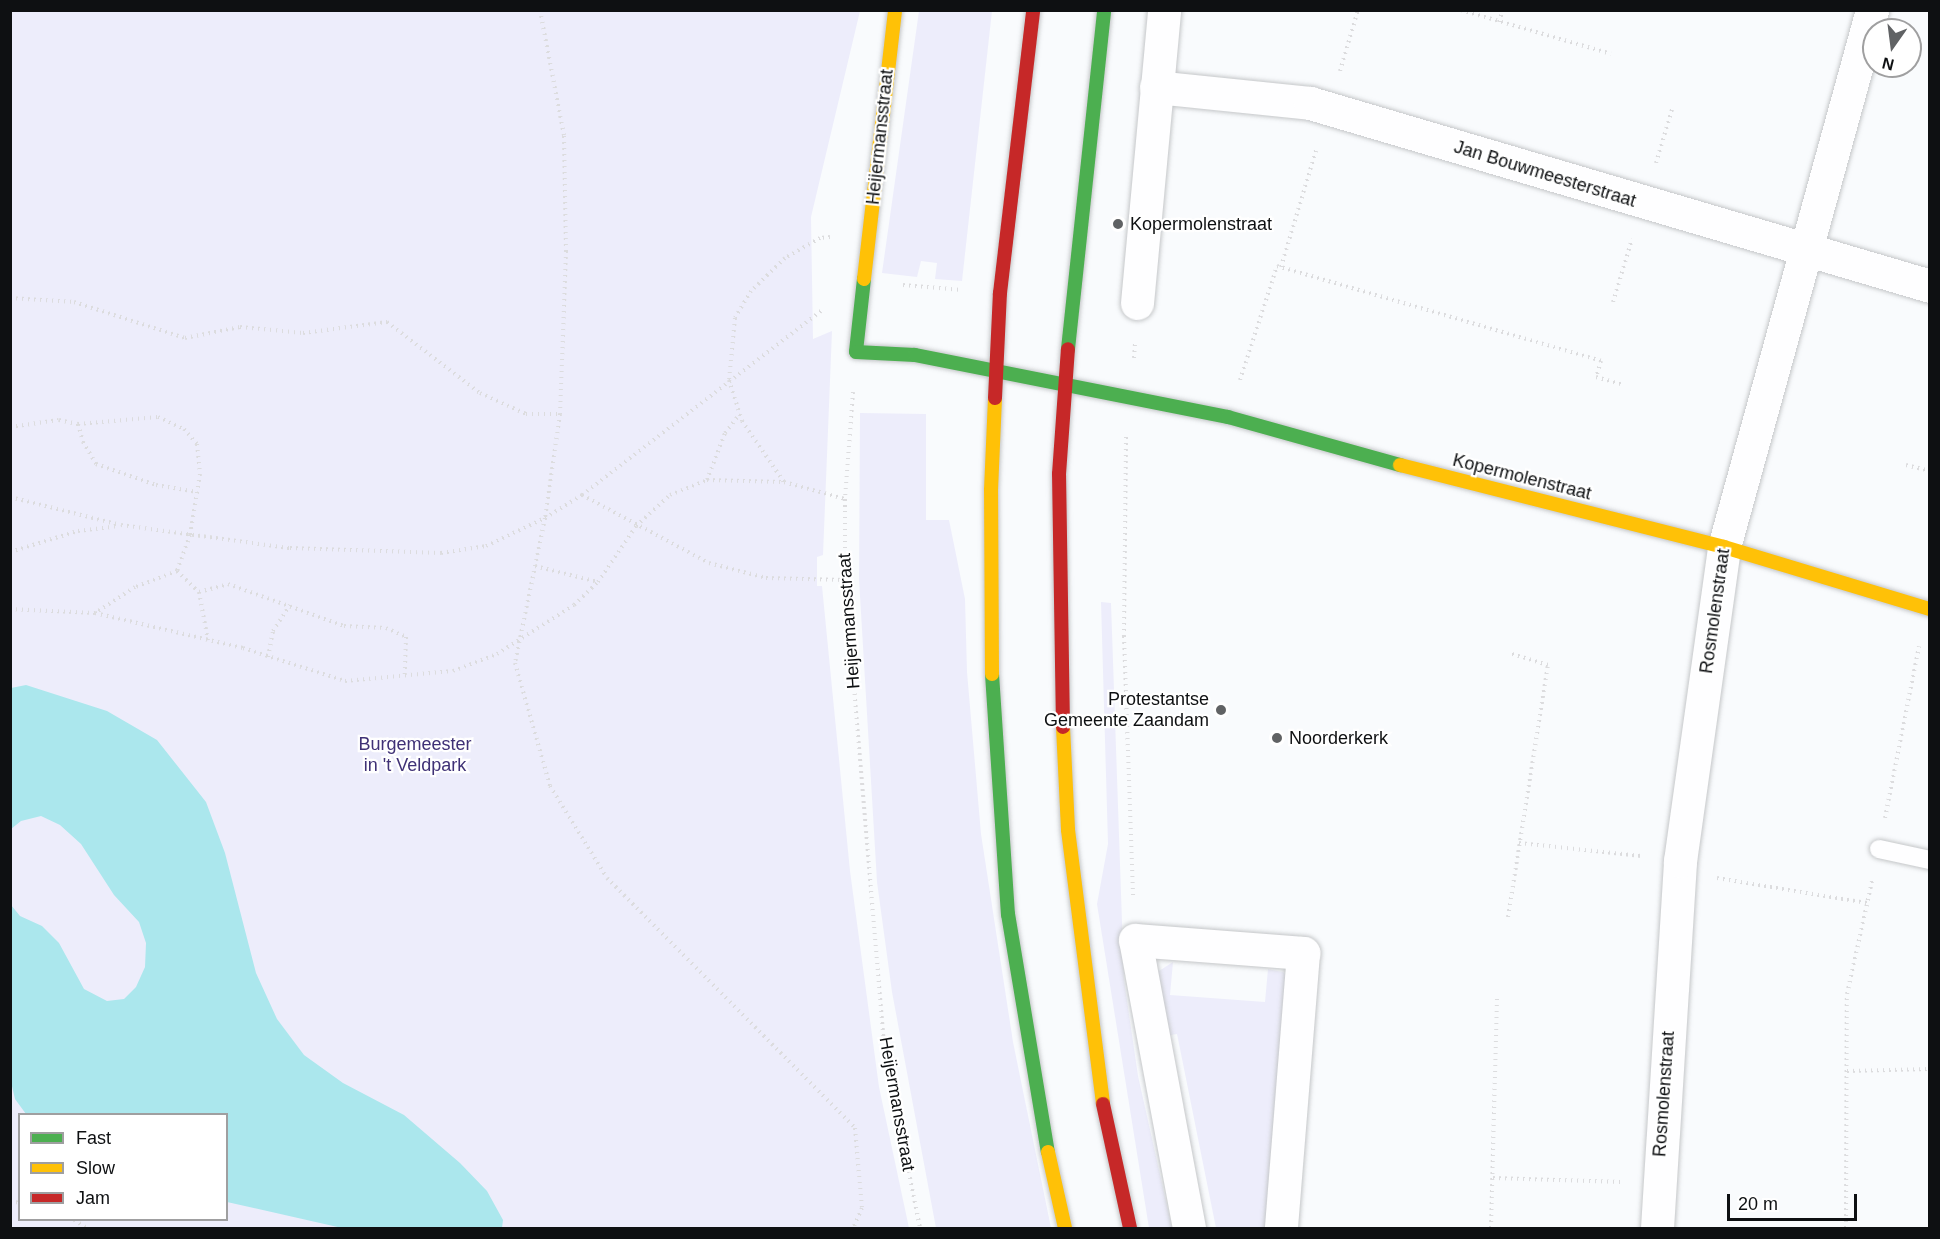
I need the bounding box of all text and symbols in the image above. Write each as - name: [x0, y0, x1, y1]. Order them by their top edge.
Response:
- north arrow: [1862, 18, 1922, 78]
- text: N: [1880, 54, 1896, 74]
- street label: Heijermansstraat: [862, 68, 898, 206]
- street label: Jan Bouwmeesterstraat: [1451, 136, 1639, 212]
- place label: Kopermolenstraat: [1130, 213, 1272, 235]
- marker: Kopermolenstraat: [1111, 217, 1125, 231]
- street label: Kopermolenstraat: [1450, 449, 1594, 505]
- street label: Rosmolenstraat: [1696, 547, 1734, 675]
- street label: Heijermansstraat: [833, 552, 865, 690]
- place label: Protestantse Gemeente Zaandam: [1044, 689, 1209, 732]
- marker: Protestantse Gemeente Zaandam: [1214, 703, 1228, 717]
- place label: Noorderkerk: [1289, 727, 1388, 749]
- marker: Noorderkerk: [1270, 731, 1284, 745]
- park label: Burgemeester in 't Veldpark: [358, 734, 472, 777]
- street label: Rosmolenstraat: [1649, 1030, 1679, 1158]
- street label: Heijermansstraat: [875, 1035, 919, 1173]
- legend: [18, 1113, 228, 1221]
- text: Fast: [76, 1128, 111, 1148]
- text: Slow: [76, 1158, 115, 1178]
- scale bar: [1730, 1182, 1860, 1220]
- text: Jam: [76, 1188, 110, 1208]
- text: 20 m: [1738, 1194, 1778, 1214]

